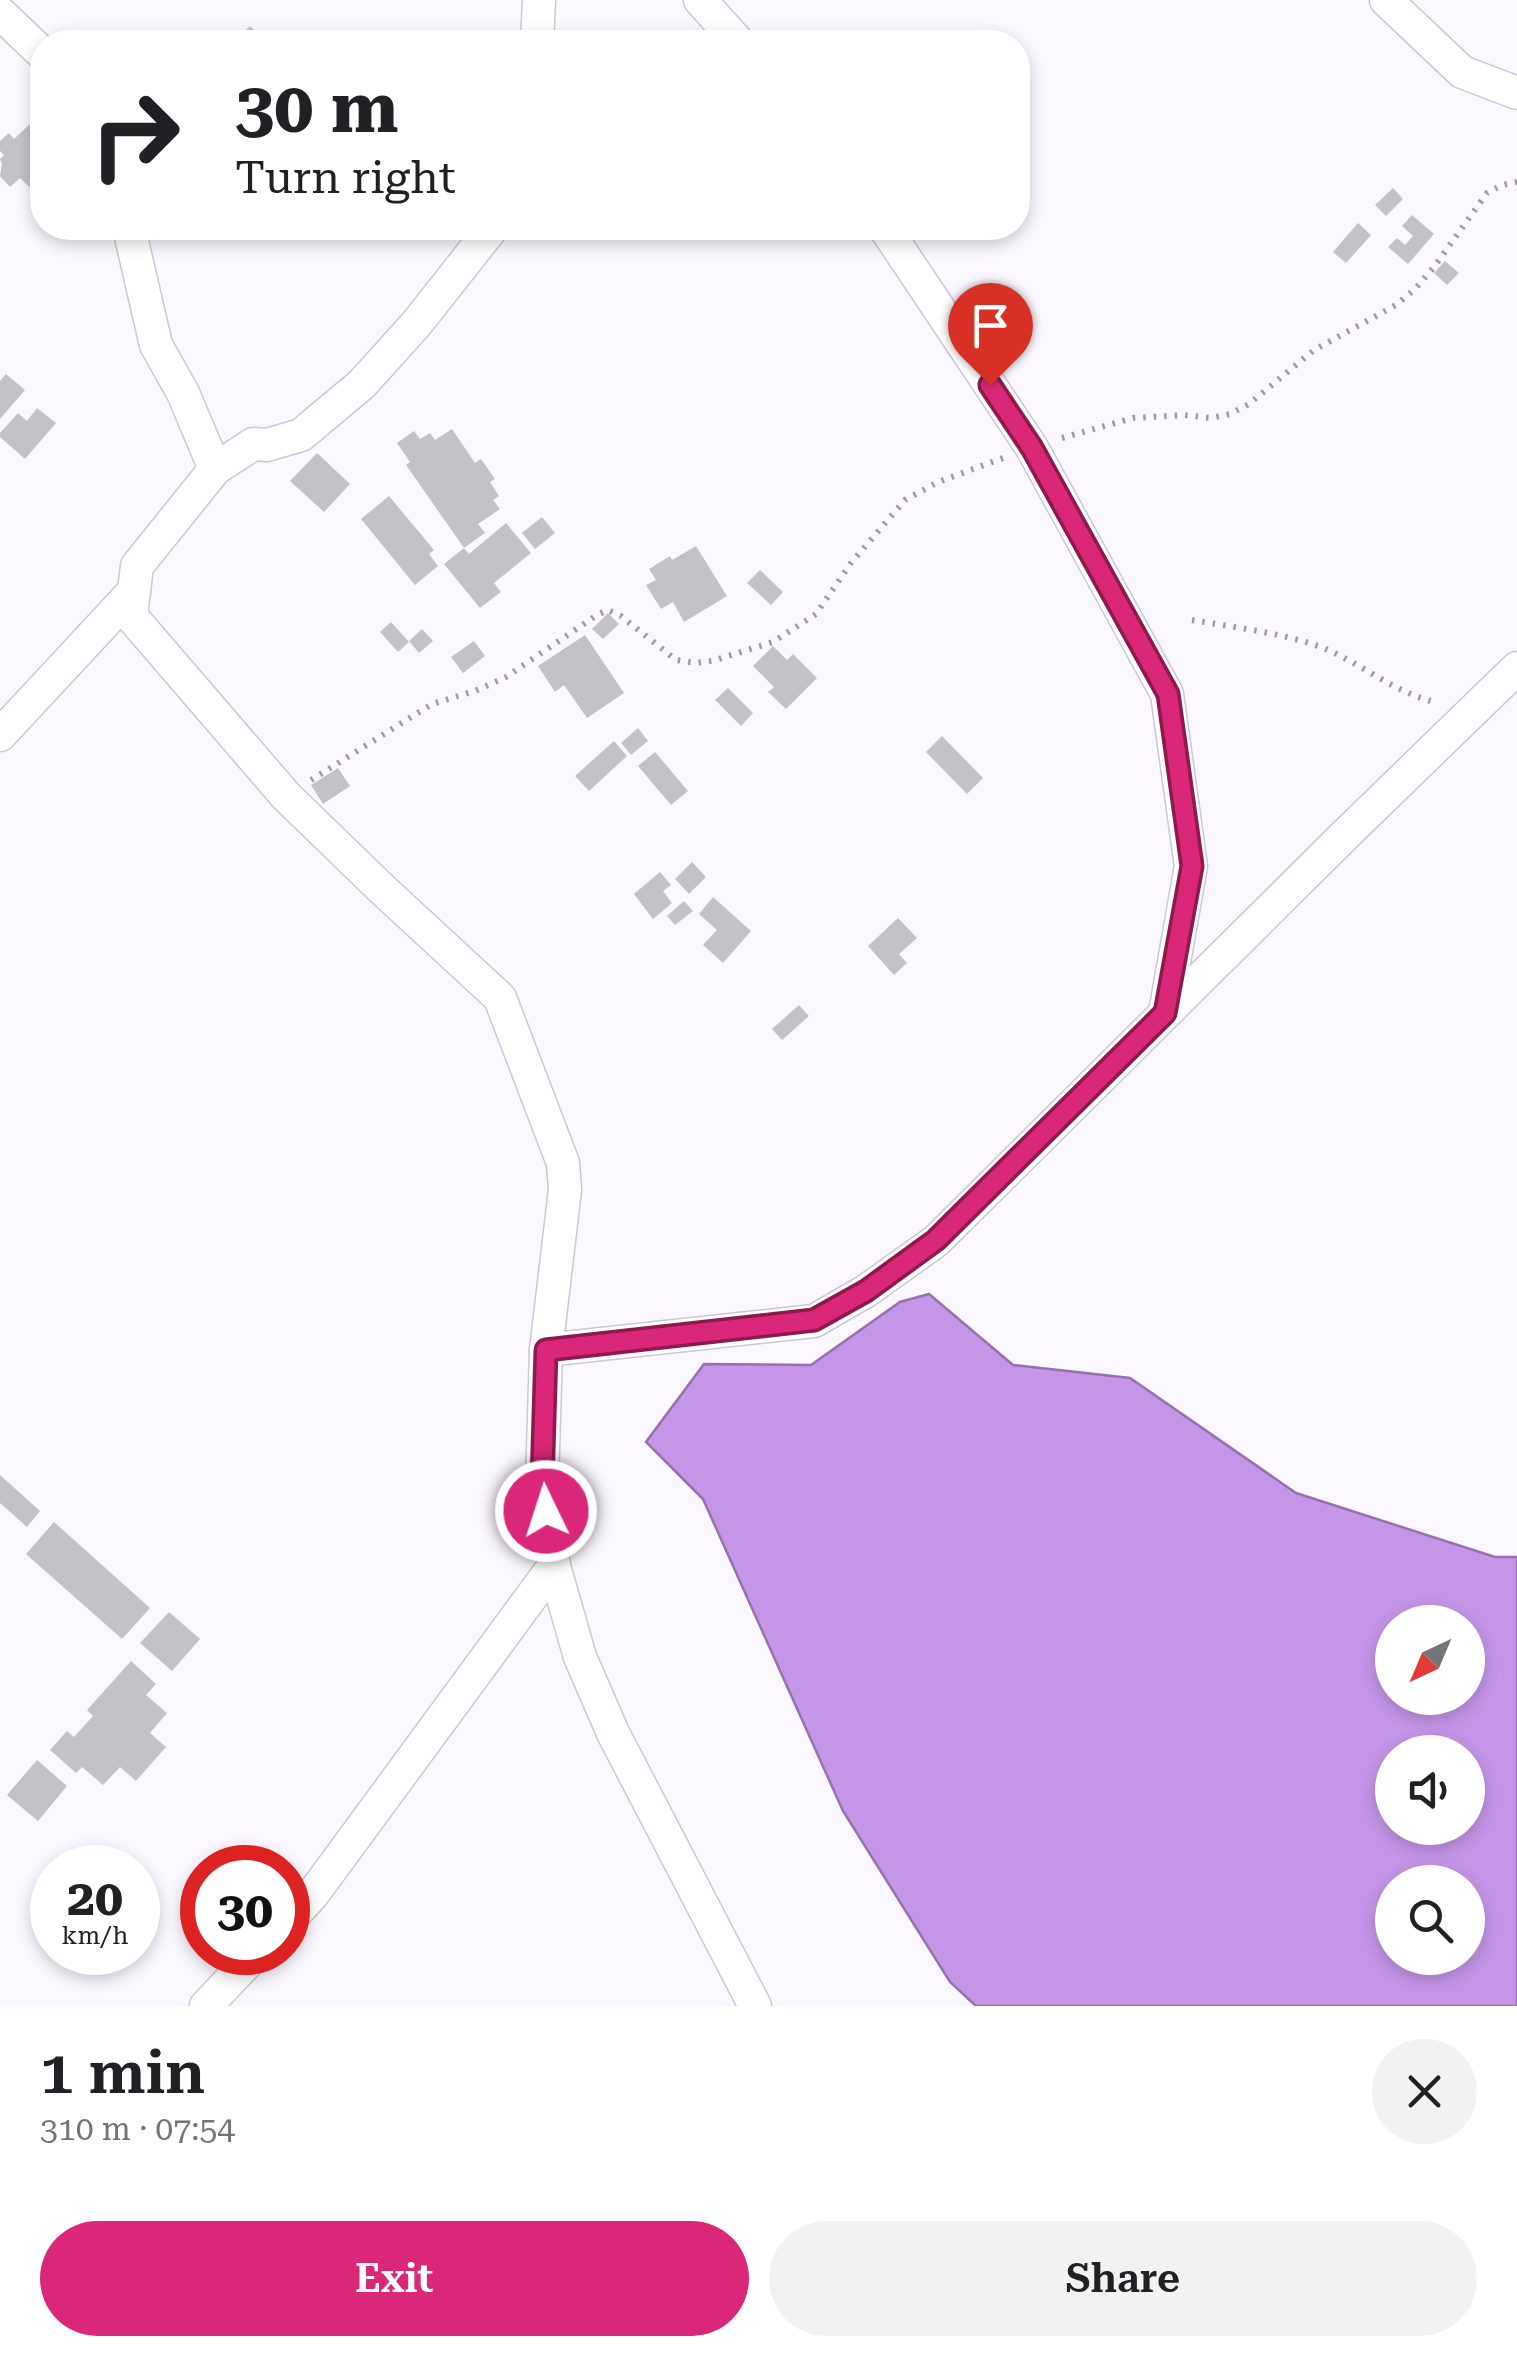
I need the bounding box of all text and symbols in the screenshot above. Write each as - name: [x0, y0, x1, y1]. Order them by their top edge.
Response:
- text: 30 m: [235, 67, 399, 149]
- icon: right: [70, 70, 200, 200]
- text: Turn right: [235, 151, 456, 204]
- pin: [948, 283, 1033, 386]
- icon: arrive: [963, 298, 1018, 353]
- position arrow: [494, 1459, 598, 1563]
- north arrow: [1375, 1605, 1485, 1715]
- map controls: [1375, 1605, 1485, 1975]
- button: sound: [1375, 1735, 1485, 1845]
- speed limit sign: 30: [180, 1845, 310, 1975]
- button: search: [1375, 1865, 1485, 1975]
- text: 20: [67, 1869, 123, 1927]
- text: km/h: [62, 1921, 128, 1950]
- text: 1 min: [40, 2037, 205, 2108]
- button: close: [1372, 2039, 1477, 2144]
- text: 310 m · 07:54: [40, 2110, 235, 2148]
- button: Exit: [40, 2221, 749, 2336]
- button: Share: [769, 2221, 1477, 2336]

